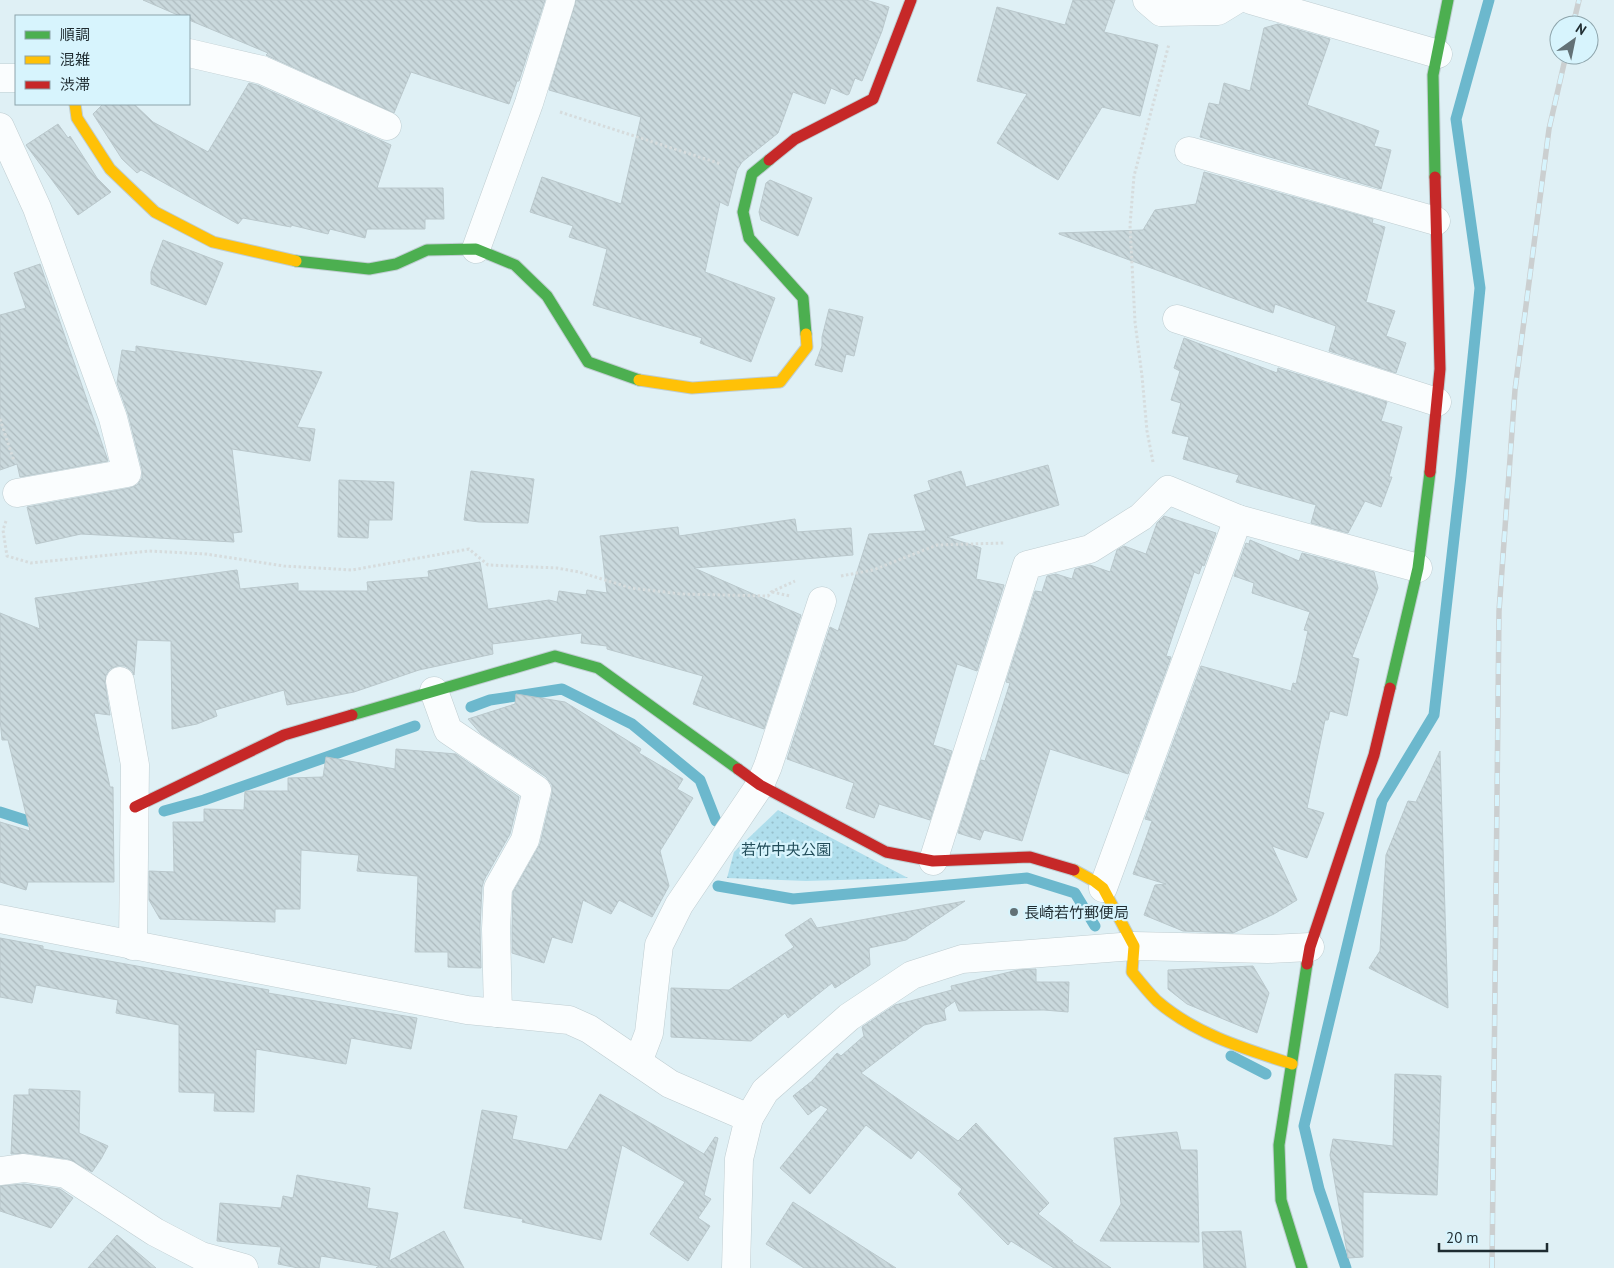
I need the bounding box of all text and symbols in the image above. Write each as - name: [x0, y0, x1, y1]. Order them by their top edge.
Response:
- legend: [15, 15, 190, 105]
- north arrow: [1549, 15, 1599, 65]
- text: N: [1572, 19, 1590, 39]
- text: 順調: [60, 25, 90, 44]
- text: 混雑: [60, 50, 90, 69]
- text: 渋滞: [60, 75, 90, 94]
- park label: 若竹中央公園: [741, 840, 831, 859]
- place label: 長崎若竹郵便局: [1024, 903, 1129, 922]
- marker: 長崎若竹郵便局: [1008, 906, 1020, 918]
- scale bar: [1439, 1220, 1546, 1252]
- text: 20 m: [1446, 1228, 1479, 1247]

